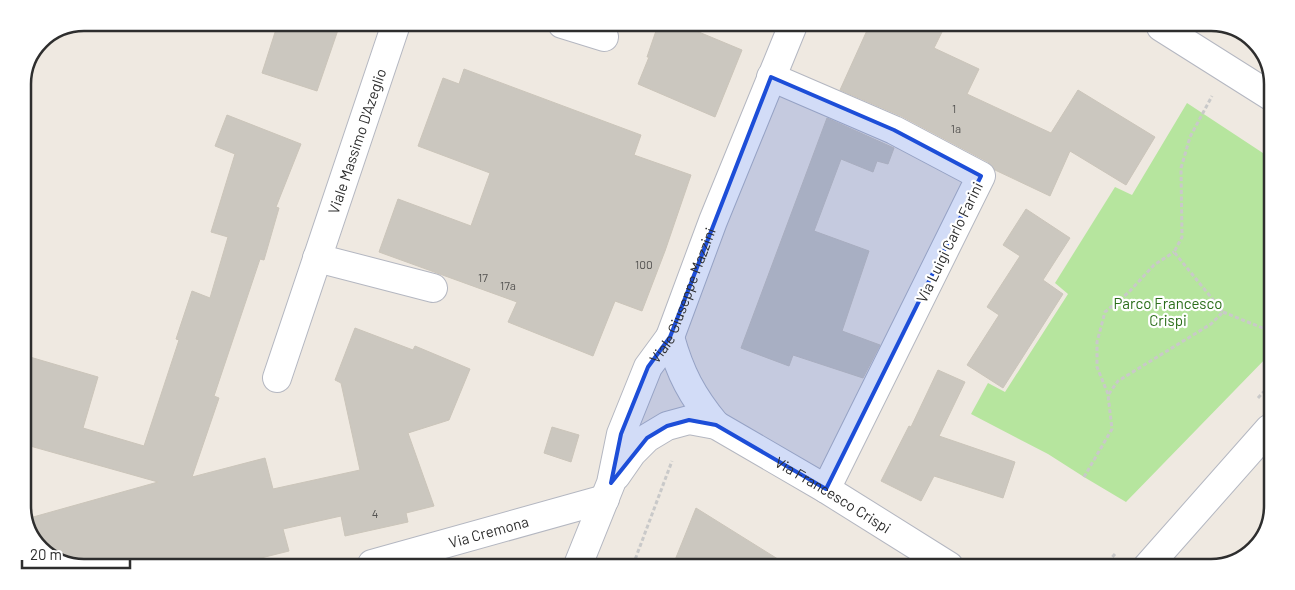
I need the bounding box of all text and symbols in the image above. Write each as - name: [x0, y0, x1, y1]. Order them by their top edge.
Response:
- street label: Viale Massimo D'Azeglio: [324, 66, 389, 216]
- house number: 1: [952, 101, 956, 115]
- house number: 1a: [951, 121, 961, 135]
- street label: Via Luigi Carlo Farini: [912, 179, 986, 305]
- street label: Viale Giuseppe Mazzini: [645, 225, 719, 366]
- house number: 100: [635, 257, 653, 271]
- house number: 17: [478, 270, 488, 284]
- house number: 17a: [500, 278, 516, 292]
- park label: Parco Francesco Crispi: [1114, 294, 1223, 329]
- street label: Via Francesco Crispi: [772, 452, 894, 536]
- house number: 4: [372, 506, 378, 520]
- street label: Via Cremona: [447, 512, 531, 551]
- scale bar: [22, 538, 130, 570]
- text: 20 m: [30, 545, 62, 563]

